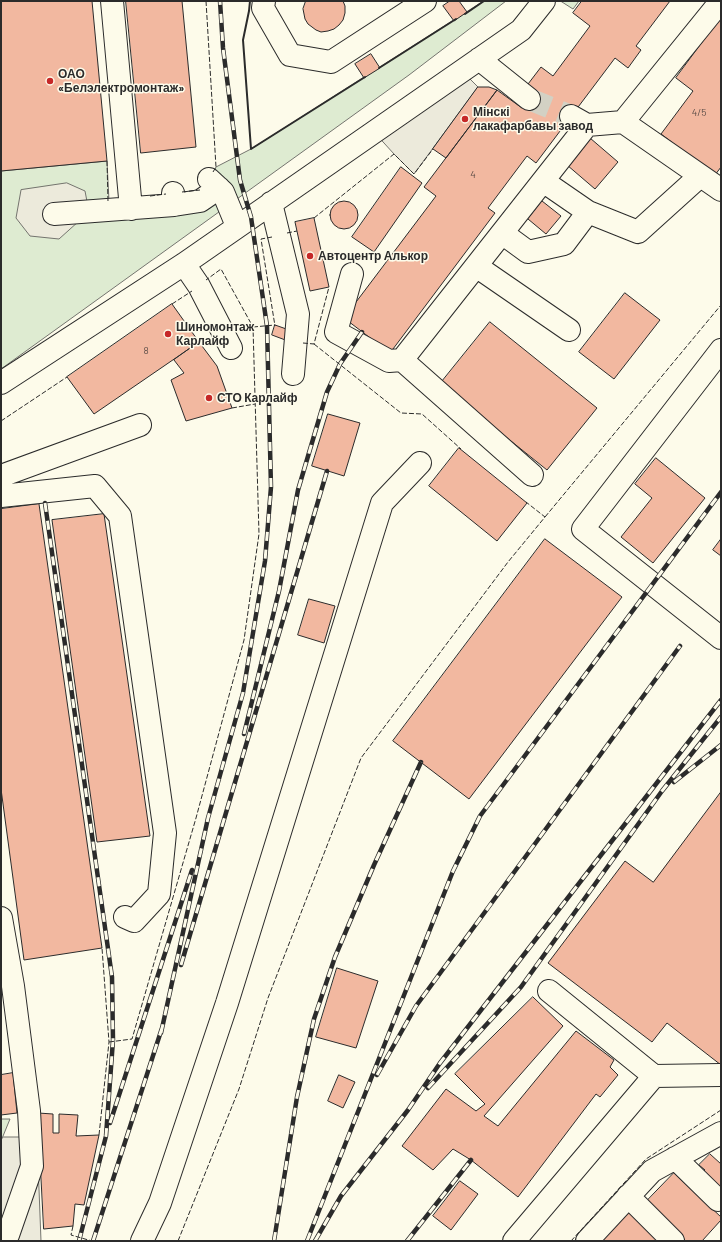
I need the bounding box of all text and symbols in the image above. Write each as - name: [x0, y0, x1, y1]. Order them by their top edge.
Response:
- place label: ОАО «Белэлектромонтаж»: [58, 67, 184, 95]
- marker: ОАО «Белэлектромонтаж»: [45, 76, 55, 86]
- place label: Мінскі лакафарбавы завод: [473, 105, 593, 133]
- house number: 4/5: [692, 107, 706, 119]
- marker: Мінскі лакафарбавы завод: [460, 114, 470, 124]
- house number: 4: [470, 169, 476, 181]
- place label: Автоцентр Алькор: [318, 249, 428, 263]
- marker: Автоцентр Алькор: [305, 251, 315, 261]
- place label: Шиномонтаж Карлайф: [176, 320, 254, 348]
- marker: Шиномонтаж Карлайф: [163, 329, 173, 339]
- house number: 8: [143, 345, 149, 357]
- place label: СТО Карлайф: [217, 391, 297, 405]
- marker: СТО Карлайф: [204, 393, 214, 403]

